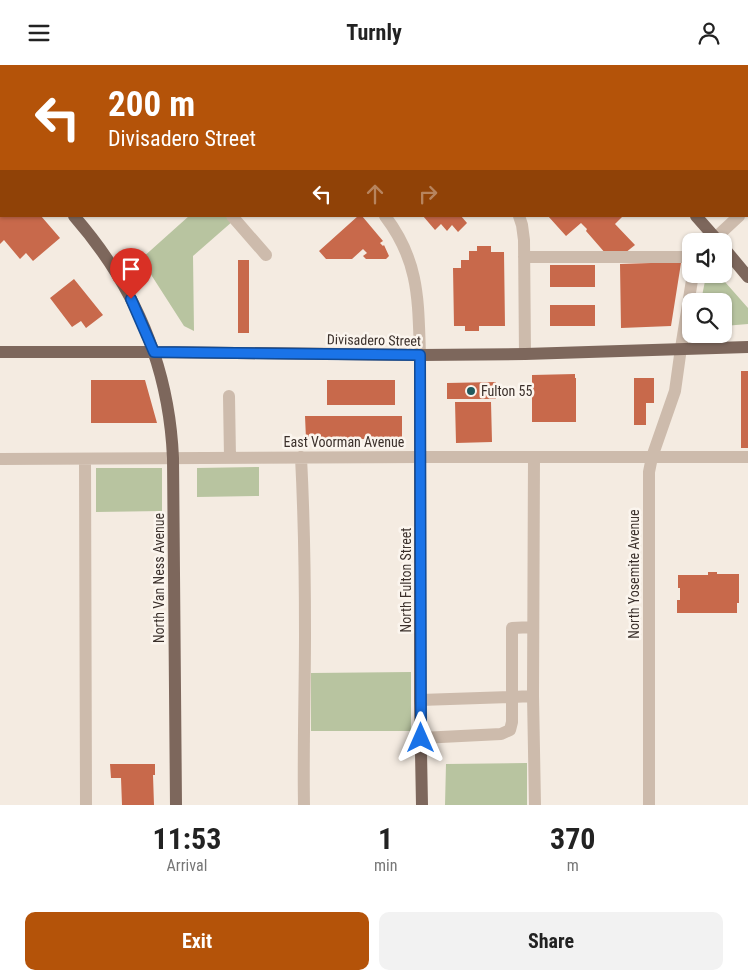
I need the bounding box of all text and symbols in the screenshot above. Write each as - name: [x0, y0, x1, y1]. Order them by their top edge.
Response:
- icon: menu: [25, 19, 53, 47]
- icon: person: [695, 19, 723, 47]
- text: Turnly: [346, 20, 402, 45]
- text: 200 m: [108, 84, 195, 125]
- icon: left: [25, 85, 90, 150]
- text: Divisadero Street: [108, 126, 256, 151]
- icon: left: [308, 180, 336, 208]
- icon: ahead: [361, 180, 389, 208]
- icon: right: [414, 180, 442, 208]
- map controls: [682, 233, 732, 343]
- button: sound: [682, 233, 732, 283]
- pin: [110, 248, 152, 299]
- icon: arrive: [117, 255, 145, 283]
- button: search: [682, 293, 732, 343]
- street label: Divisadero Street: [327, 331, 421, 349]
- place label: Fulton 55: [481, 383, 533, 399]
- marker: Fulton 55: [465, 385, 477, 397]
- street label: East Voorman Avenue: [284, 434, 405, 450]
- street label: North Yosemite Avenue: [626, 509, 642, 639]
- street label: North Van Ness Avenue: [151, 512, 167, 643]
- street label: North Fulton Street: [398, 528, 414, 632]
- position arrow: [394, 711, 446, 763]
- text: 11:53: [153, 821, 221, 856]
- text: 1: [378, 821, 393, 856]
- text: 370: [550, 821, 595, 856]
- text: Arrival: [167, 856, 207, 875]
- text: min: [374, 856, 397, 875]
- text: m: [567, 856, 579, 875]
- button: Exit: [25, 912, 369, 970]
- button: Share: [379, 912, 723, 970]

